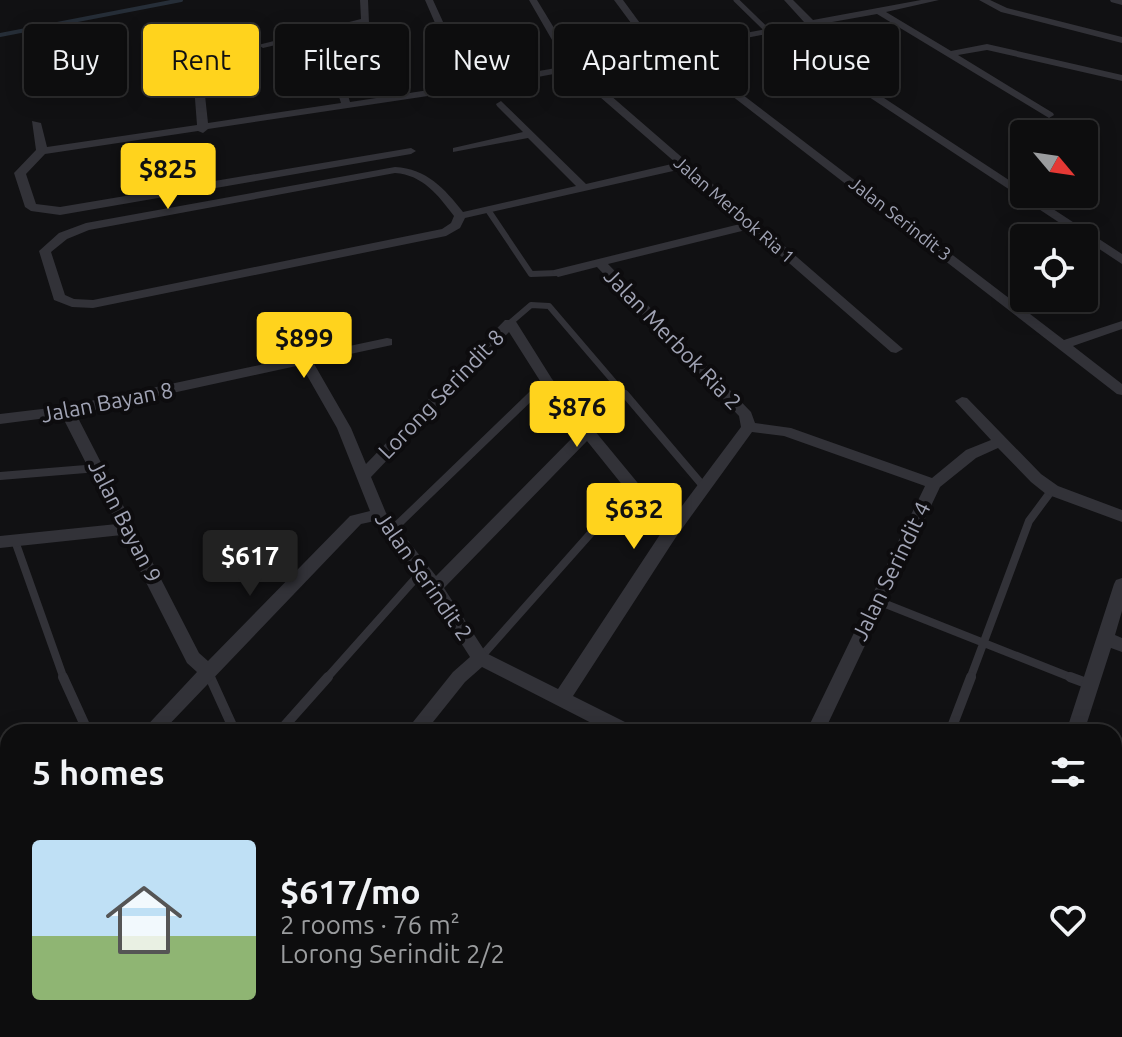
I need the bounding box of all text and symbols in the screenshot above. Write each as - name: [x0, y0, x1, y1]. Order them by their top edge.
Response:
- chip: Buy: [24, 24, 127, 96]
- chip: Rent: [143, 24, 259, 96]
- chip: Filters: [275, 24, 409, 96]
- chip: New: [425, 24, 538, 96]
- chip: Apartment: [554, 24, 748, 96]
- chip: House: [764, 24, 899, 96]
- north arrow: [1010, 120, 1098, 208]
- map controls: [1010, 120, 1098, 312]
- pin: $825: [121, 143, 215, 211]
- street label: Jalan Merbok Ria 1: [671, 152, 799, 267]
- text: $825: [139, 154, 197, 183]
- street label: Jalan Serindit 3: [846, 172, 955, 264]
- button: locate: [1010, 224, 1098, 312]
- street label: Jalan Merbok Ria 2: [600, 263, 747, 414]
- pin: $899: [257, 312, 351, 380]
- text: $899: [275, 323, 333, 352]
- street label: Lorong Serindit 8: [373, 324, 509, 463]
- street label: Jalan Bayan 8: [39, 376, 175, 427]
- pin: $876: [530, 381, 624, 449]
- text: $876: [548, 392, 606, 421]
- street label: Jalan Bayan 9: [84, 455, 167, 586]
- pin: $632: [587, 483, 681, 551]
- text: $632: [605, 494, 663, 523]
- street label: Jalan Serindit 4: [846, 497, 935, 644]
- street label: Jalan Serindit 2: [371, 507, 478, 645]
- pin: $617: [203, 530, 297, 598]
- text: $617: [221, 541, 279, 570]
- icon: filters: [1046, 750, 1090, 794]
- text: 5 homes: [32, 753, 165, 791]
- icon: home: [96, 872, 192, 968]
- text: $617/mo: [280, 872, 421, 910]
- icon: heart: [1046, 898, 1090, 942]
- text: 2 rooms · 76 m²: [280, 910, 460, 939]
- text: Lorong Serindit 2/2: [280, 939, 505, 968]

